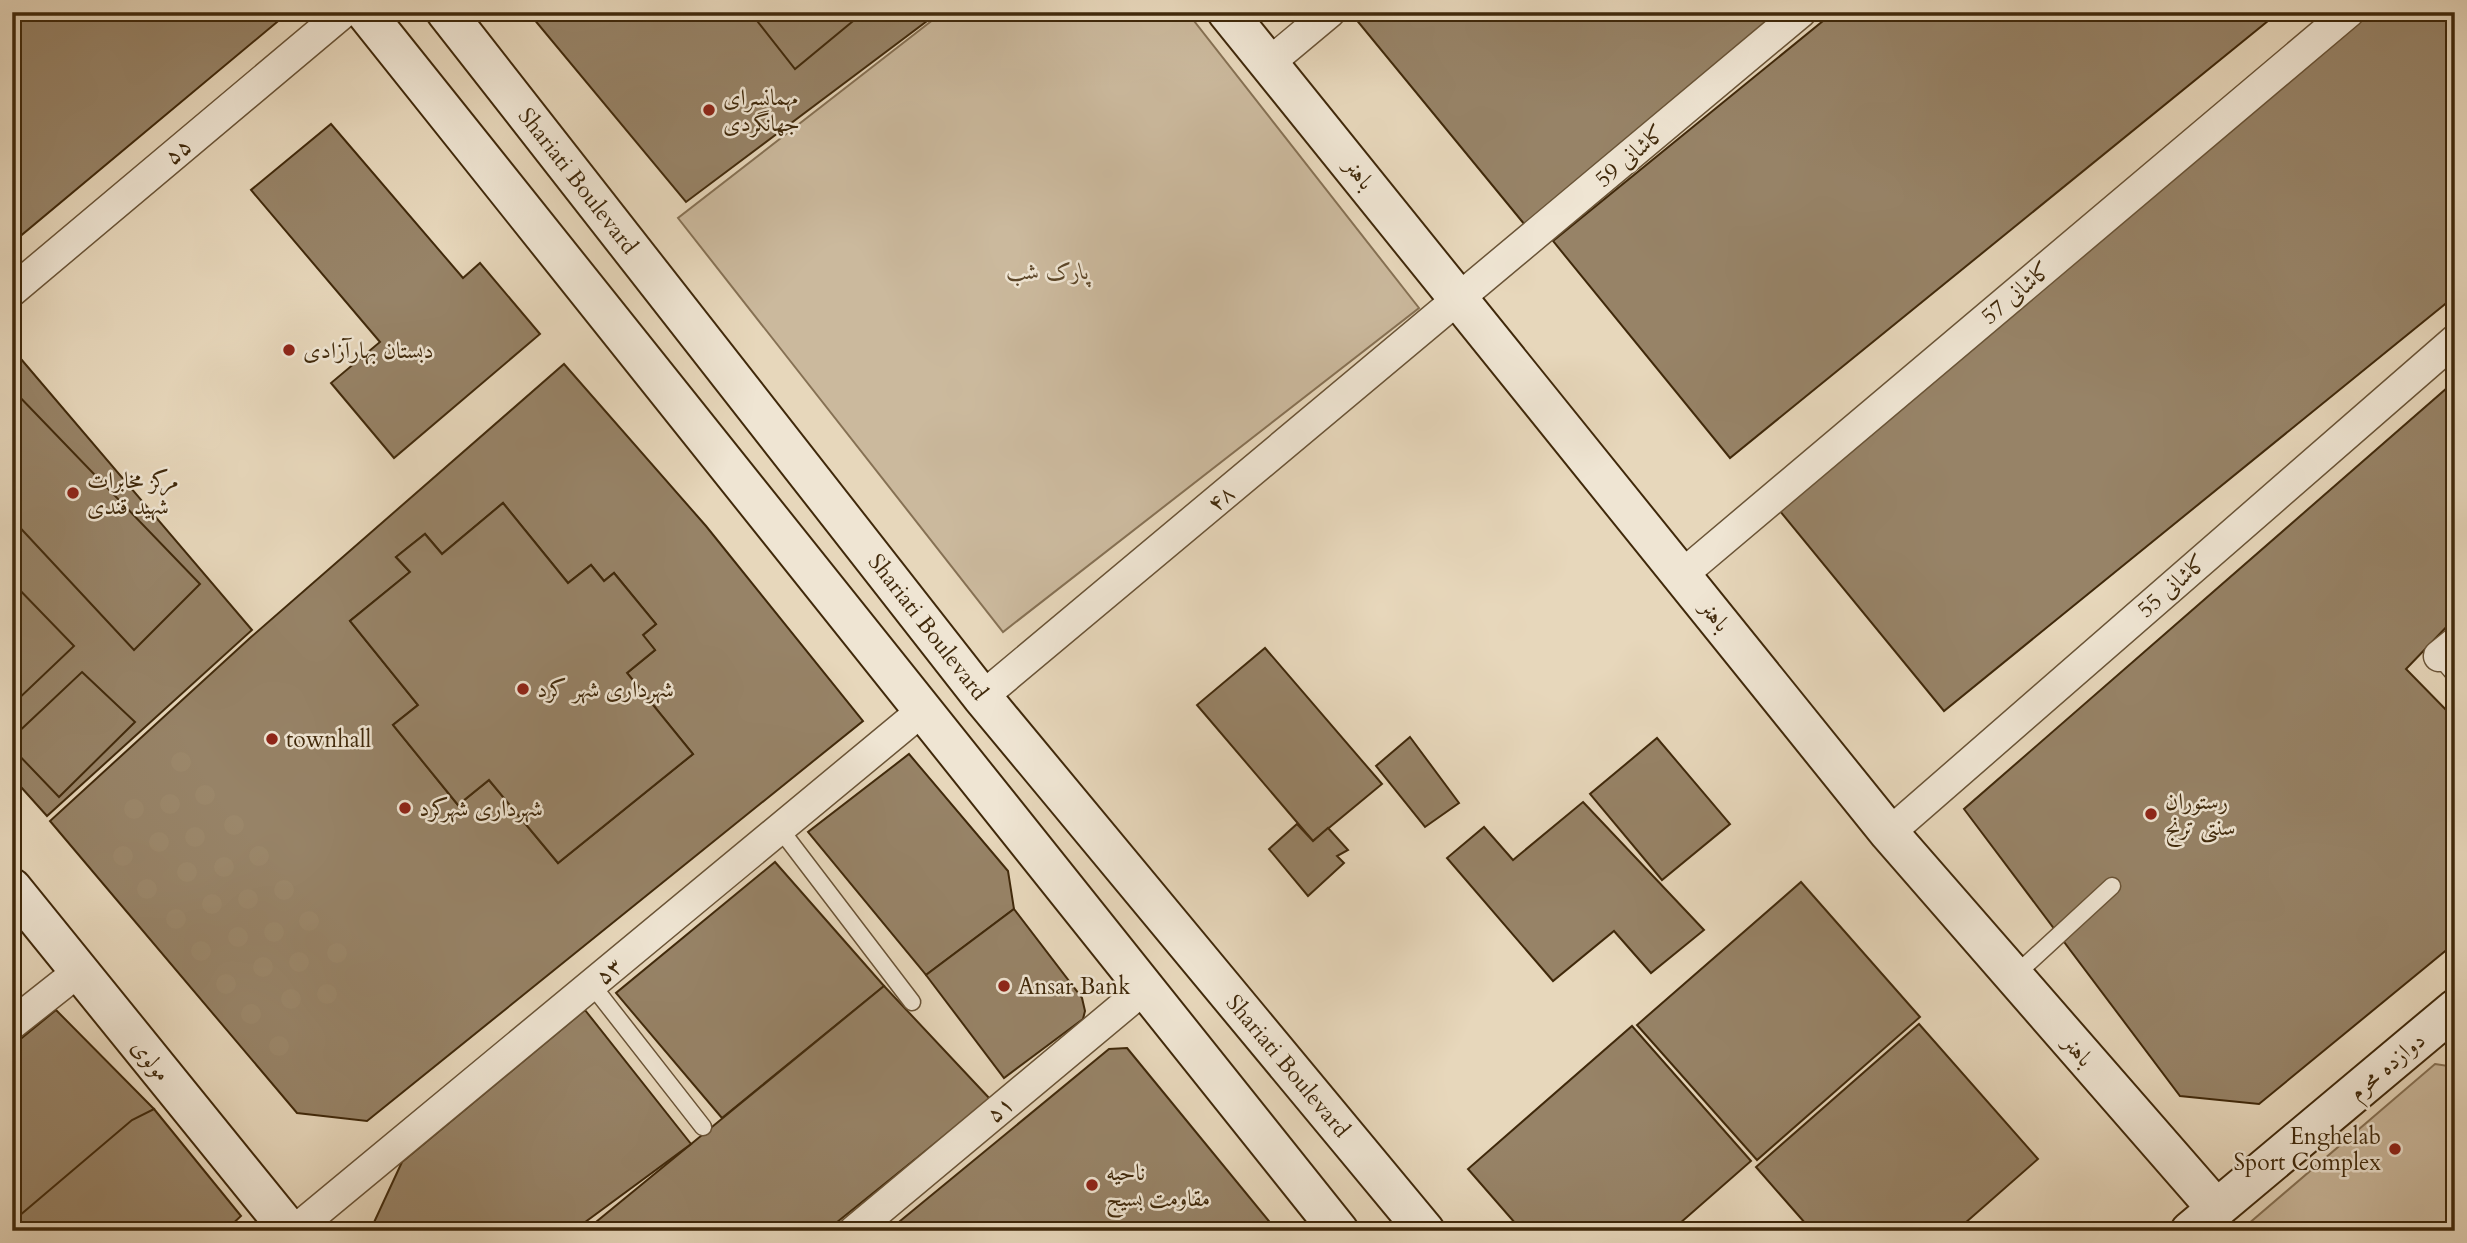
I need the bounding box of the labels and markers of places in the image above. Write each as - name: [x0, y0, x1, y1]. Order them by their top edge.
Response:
- place label: مهمانسرای جهانگردی: [723, 82, 800, 139]
- marker: مهمانسرای جهانگردی: [701, 102, 717, 118]
- place label: دبستان بهارآزادی: [303, 335, 434, 366]
- marker: دبستان بهارآزادی: [281, 342, 297, 358]
- place label: مرکز مخابرات شهید قندی: [87, 465, 179, 522]
- marker: مرکز مخابرات شهید قندی: [65, 485, 81, 501]
- place label: شهرداری شهر کرد: [537, 674, 674, 705]
- marker: شهرداری شهر کرد: [515, 681, 531, 697]
- place label: townhall: [286, 724, 372, 755]
- marker: townhall: [264, 731, 280, 747]
- place label: رستوران سنتی ترنج: [2165, 786, 2236, 847]
- place label: شهرداری شهرکرد: [419, 793, 543, 824]
- marker: شهرداری شهرکرد: [397, 800, 413, 816]
- marker: رستوران سنتی ترنج: [2143, 806, 2159, 822]
- place label: Ansar Bank: [1018, 971, 1131, 1002]
- marker: Ansar Bank: [996, 978, 1012, 994]
- place label: Enghelab Sport Complex: [2234, 1121, 2382, 1178]
- marker: Enghelab Sport Complex: [2387, 1141, 2403, 1157]
- place label: ناحیه مقاومت بسیج: [1106, 1157, 1210, 1219]
- marker: ناحیه مقاومت بسیج: [1084, 1177, 1100, 1193]

